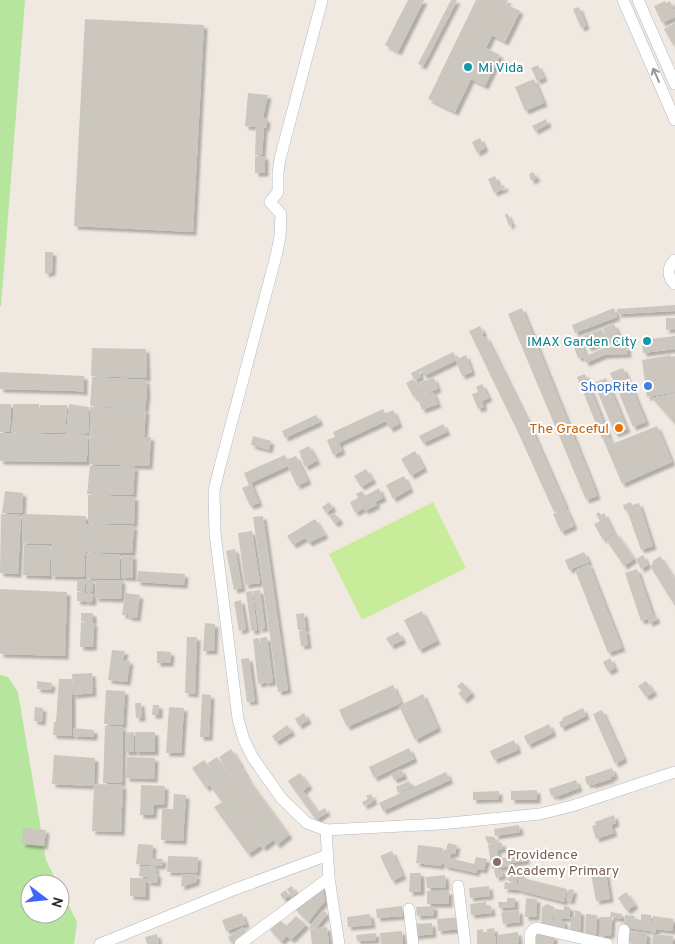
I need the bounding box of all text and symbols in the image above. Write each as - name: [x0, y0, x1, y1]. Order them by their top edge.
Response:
- place label: Mi Vida: [478, 60, 523, 77]
- marker: Mi Vida: [462, 61, 474, 73]
- one-way arrow: [650, 68, 660, 83]
- place label: IMAX Garden City: [527, 334, 637, 351]
- marker: IMAX Garden City: [641, 335, 653, 347]
- place label: ShopRite: [580, 379, 638, 396]
- marker: ShopRite: [642, 380, 654, 392]
- place label: The Graceful: [529, 421, 609, 438]
- marker: The Graceful: [613, 422, 625, 434]
- place label: Providence Academy Primary: [507, 847, 619, 880]
- marker: Providence Academy Primary: [491, 856, 503, 868]
- north arrow: [20, 874, 70, 924]
- text: N: [46, 895, 66, 909]

